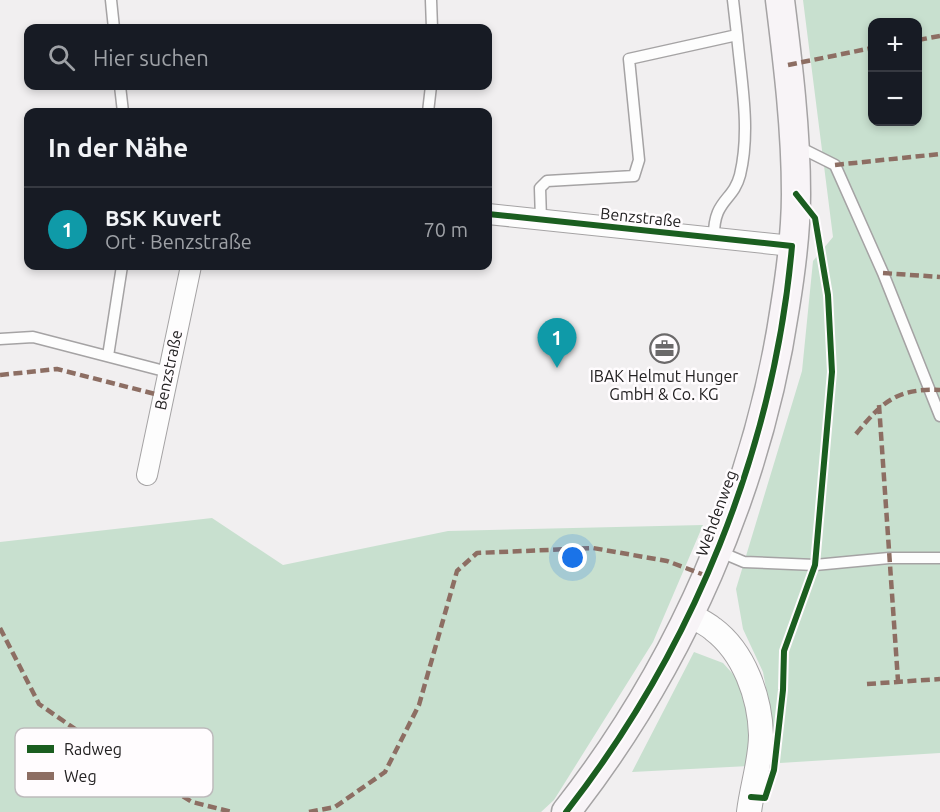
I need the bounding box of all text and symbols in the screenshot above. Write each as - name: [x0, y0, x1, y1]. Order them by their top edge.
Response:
- map controls: [868, 18, 922, 126]
- button: +: [868, 18, 922, 72]
- search box: [24, 24, 492, 90]
- icon: search: [45, 41, 78, 74]
- text: Hier suchen: [93, 45, 209, 70]
- button: −: [868, 72, 922, 126]
- text: In der Nähe: [48, 133, 188, 162]
- street label: Benzstraße: [600, 204, 682, 230]
- text: BSK Kuvert: [105, 205, 221, 230]
- text: 1: [62, 218, 73, 241]
- text: 70 m: [424, 218, 468, 241]
- text: Ort · Benzstraße: [105, 230, 252, 253]
- pin: 1: [538, 318, 576, 368]
- street label: Benzstraße: [151, 328, 185, 412]
- office icon: IBAK Helmut Hunger GmbH & Co. KG: [648, 332, 680, 364]
- place label: IBAK Helmut Hunger GmbH & Co. KG: [590, 367, 738, 403]
- street label: Wehdenweg: [692, 468, 740, 558]
- your location: [558, 543, 587, 572]
- legend: [15, 728, 213, 797]
- text: Radweg: [64, 740, 122, 758]
- text: Weg: [64, 767, 97, 785]

